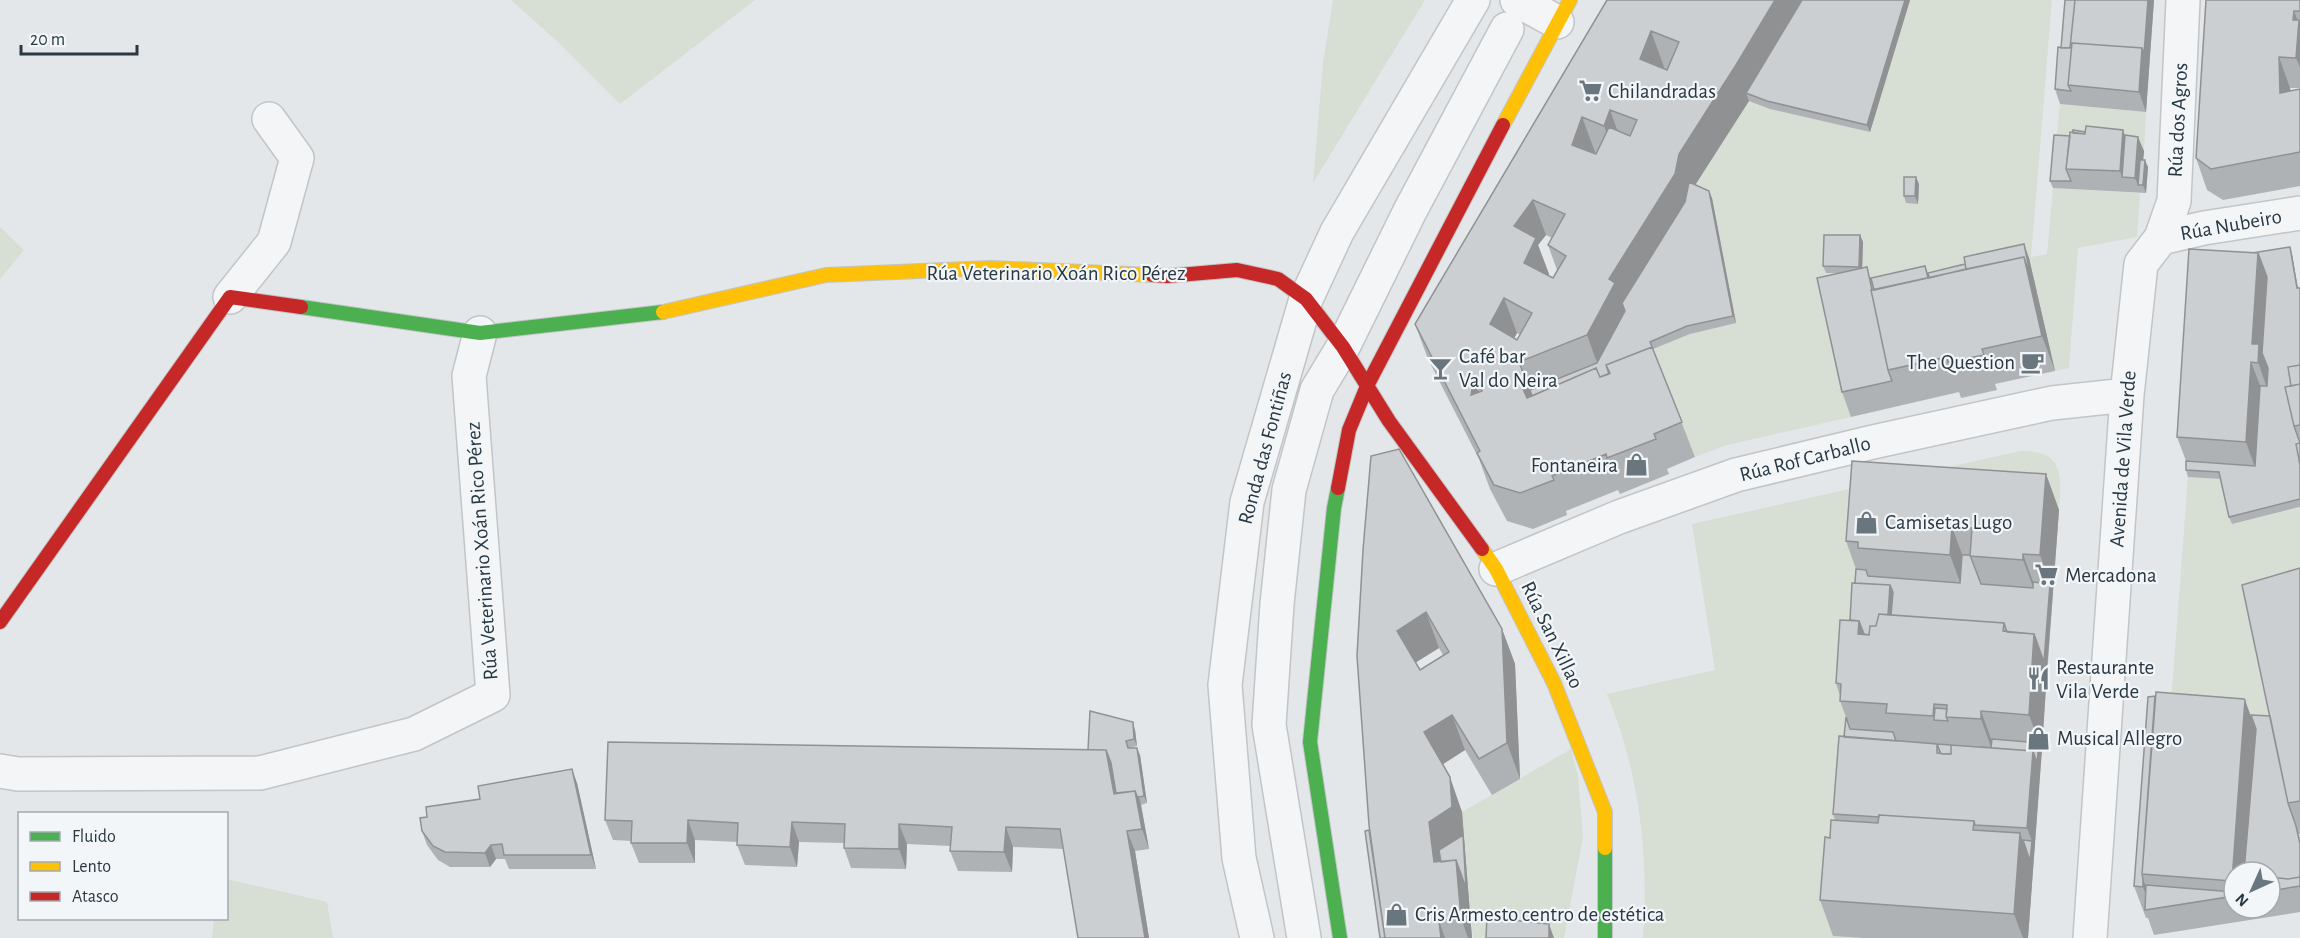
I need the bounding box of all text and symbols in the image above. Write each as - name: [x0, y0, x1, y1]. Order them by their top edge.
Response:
- scale bar: [21, 18, 136, 56]
- text: 20 m: [30, 31, 65, 49]
- street label: Rúa dos Agros: [2165, 62, 2191, 178]
- supermarket icon: Chilandradas: [1577, 78, 1603, 104]
- place label: Chilandradas: [1608, 81, 1716, 102]
- street label: Rúa Nubeiro: [2179, 206, 2283, 244]
- street label: Rúa Veterinario Xoán Rico Pérez: [926, 263, 1186, 284]
- place label: Café bar Val do Neira: [1459, 346, 1558, 391]
- cafe icon: The Question: [2020, 349, 2046, 375]
- place label: The Question: [1907, 352, 2015, 373]
- bar icon: Café bar Val do Neira: [1428, 355, 1454, 381]
- street label: Ronda das Fontiñas: [1235, 369, 1295, 527]
- street label: Avenida de Vila Verde: [2106, 370, 2140, 548]
- street label: Rúa Veterinario Xoán Rico Pérez: [462, 421, 502, 681]
- street label: Rúa Rof Carballo: [1737, 433, 1873, 485]
- shop icon: Fontaneira: [1623, 452, 1649, 478]
- place label: Fontaneira: [1531, 455, 1618, 476]
- shop icon: Camisetas Lugo: [1854, 509, 1880, 535]
- place label: Camisetas Lugo: [1885, 512, 2012, 533]
- supermarket icon: Mercadona: [2034, 562, 2060, 588]
- place label: Mercadona: [2065, 565, 2157, 586]
- street label: Rúa San Xillao: [1517, 578, 1587, 692]
- place label: Restaurante Vila Verde: [2056, 657, 2154, 702]
- restaurant icon: Restaurante Vila Verde: [2025, 666, 2051, 692]
- shop icon: Musical Allegro: [2026, 725, 2052, 751]
- place label: Musical Allegro: [2057, 728, 2182, 749]
- legend: [18, 812, 228, 920]
- text: Fluido: [72, 828, 116, 846]
- text: Lento: [72, 858, 111, 876]
- north arrow: [2222, 860, 2282, 920]
- text: Atasco: [72, 888, 119, 906]
- text: N: [2233, 890, 2252, 909]
- shop icon: Cris Armesto centro de estética: [1384, 901, 1410, 927]
- place label: Cris Armesto centro de estética: [1415, 904, 1665, 925]

